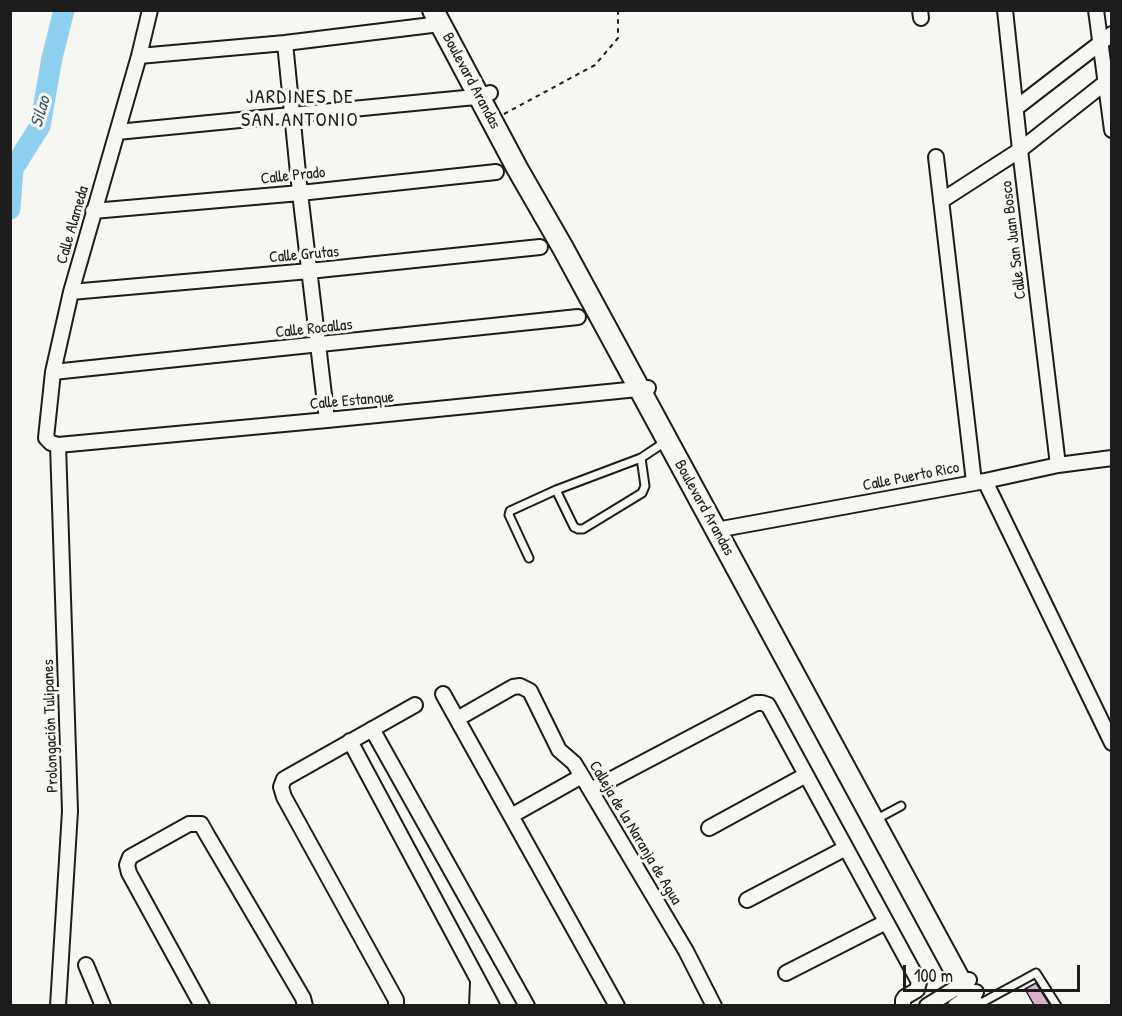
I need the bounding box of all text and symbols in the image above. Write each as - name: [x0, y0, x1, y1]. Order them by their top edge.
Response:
- street label: Boulevard Arandas: [438, 29, 504, 133]
- district label: JARDINES DE SAN ANTONIO: [241, 86, 359, 133]
- water label: Silao: [26, 94, 56, 130]
- street label: Calle Prado: [260, 163, 326, 189]
- street label: Calle San Juan Bosco: [997, 180, 1031, 300]
- street label: Calle Alameda: [53, 184, 93, 266]
- street label: Calle Grutas: [268, 242, 340, 268]
- street label: Calle Rocallas: [274, 315, 354, 343]
- street label: Calle Estanque: [309, 388, 395, 414]
- street label: Boulevard Arandas: [670, 457, 738, 559]
- street label: Calle Puerto Rico: [861, 458, 961, 496]
- street label: Prolongación Tulipanes: [39, 659, 63, 793]
- street label: Calleja de la Naranja de Agua: [584, 758, 686, 908]
- scale bar: [906, 953, 1083, 991]
- text: 100 m: [914, 963, 953, 988]

